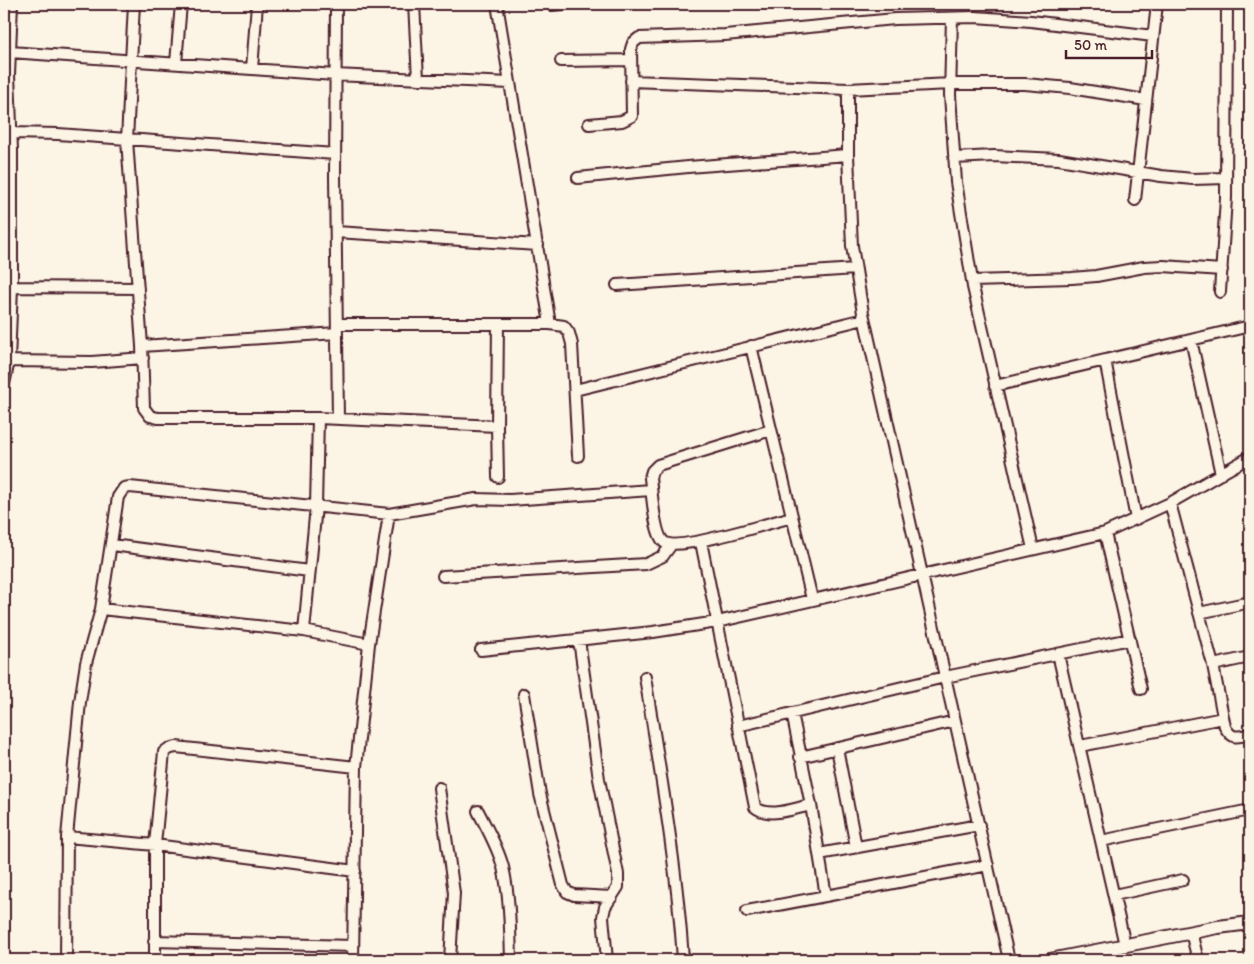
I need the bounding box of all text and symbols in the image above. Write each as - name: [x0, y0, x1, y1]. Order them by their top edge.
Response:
- scale bar: [1066, 28, 1153, 60]
- text: 50 m: [1074, 36, 1107, 54]

